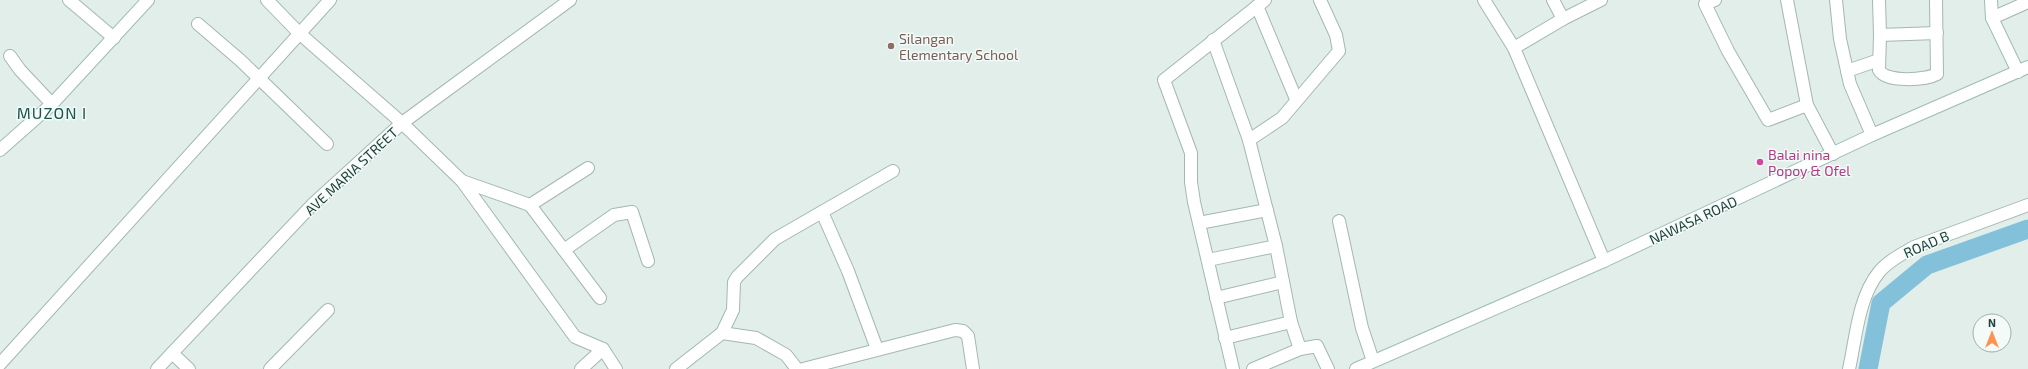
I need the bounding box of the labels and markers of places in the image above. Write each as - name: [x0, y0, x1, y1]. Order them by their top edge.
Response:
- place label: Silangan Elementary School: [899, 30, 1019, 63]
- marker: Silangan Elementary School: [886, 41, 896, 51]
- place label: Balai nina Popoy & Ofel: [1768, 146, 1851, 179]
- marker: Balai nina Popoy & Ofel: [1755, 157, 1765, 167]

